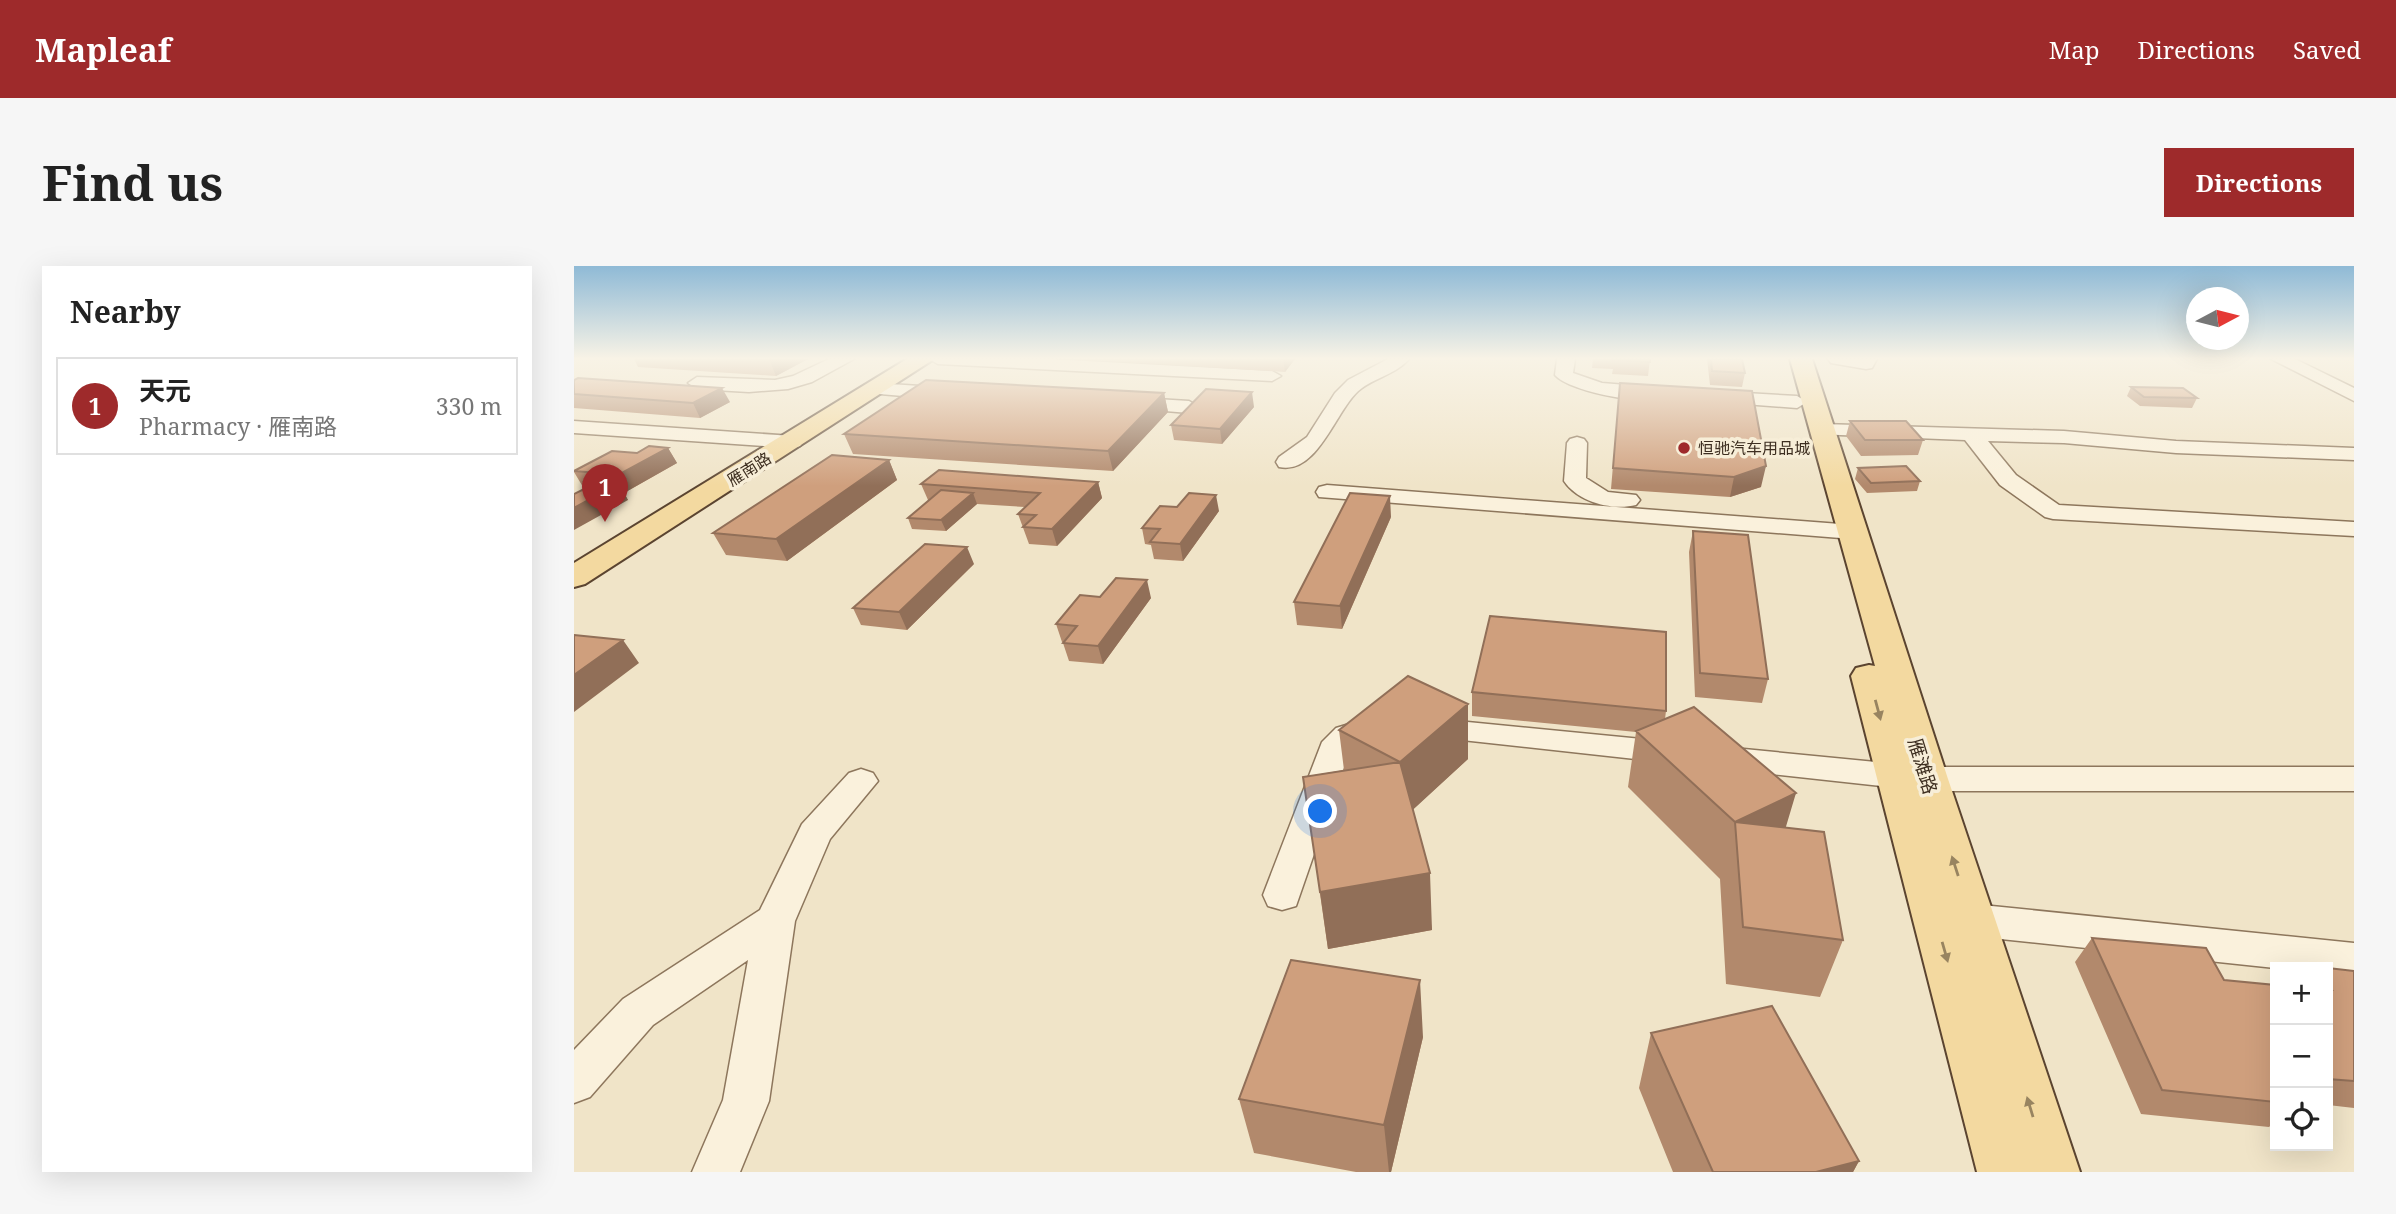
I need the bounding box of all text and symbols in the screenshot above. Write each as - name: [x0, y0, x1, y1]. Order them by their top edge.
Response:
- text: Mapleaf: [35, 27, 171, 72]
- text: Map: [2049, 33, 2100, 66]
- text: Directions: [2138, 33, 2255, 66]
- text: Saved: [2293, 33, 2361, 66]
- button: Directions: [2164, 148, 2354, 217]
- text: Find us: [42, 149, 223, 215]
- north arrow: [2186, 287, 2249, 350]
- text: Nearby: [70, 291, 181, 332]
- text: 天元: [139, 372, 191, 408]
- text: 1: [89, 390, 102, 422]
- text: 330 m: [436, 390, 502, 422]
- text: Pharmacy · 雁南路: [139, 410, 337, 442]
- place label: 恒驰汽车用品城: [1698, 437, 1810, 459]
- marker: 恒驰汽车用品城: [1676, 440, 1692, 456]
- street label: 雁南路: [723, 447, 775, 491]
- pin: 1: [582, 464, 628, 522]
- one-way arrow: [1873, 699, 1884, 721]
- street label: 雁滩路: [1902, 735, 1944, 797]
- your location: [1303, 794, 1337, 828]
- one-way arrow: [1949, 856, 1959, 877]
- one-way arrow: [1941, 942, 1951, 963]
- map controls: [2270, 962, 2333, 1151]
- button: +: [2270, 962, 2333, 1025]
- button: −: [2270, 1025, 2333, 1088]
- button: locate: [2270, 1088, 2333, 1151]
- one-way arrow: [2024, 1096, 2035, 1117]

